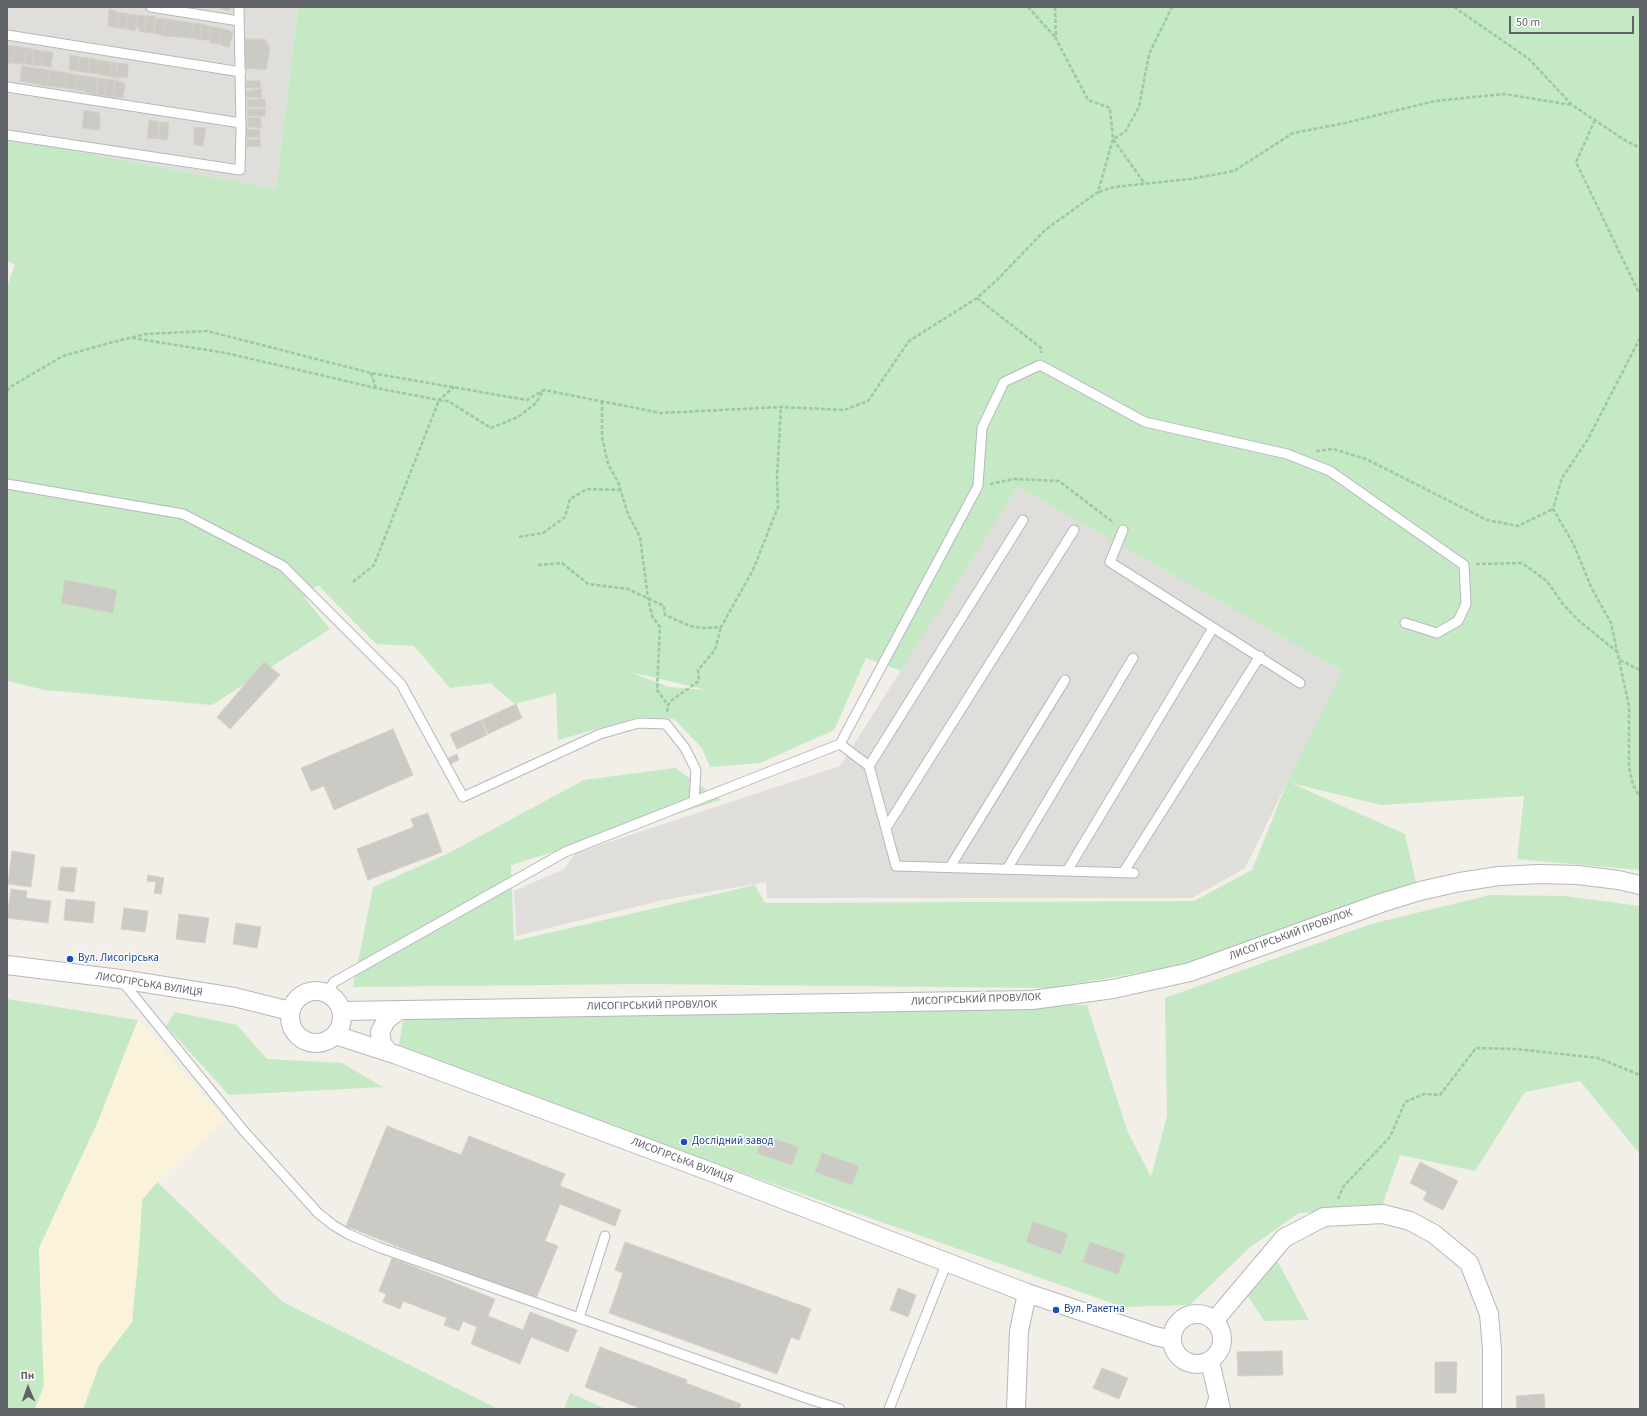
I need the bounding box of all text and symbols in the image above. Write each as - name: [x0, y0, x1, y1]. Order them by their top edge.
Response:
- scale bar: [1511, 8, 1636, 34]
- text: 50 m: [1516, 14, 1540, 31]
- street label: ЛИСОГІРСЬКИЙ ПРОВУЛОК: [1227, 907, 1355, 963]
- place label: Вул. Лисогірська: [78, 952, 159, 966]
- marker: Вул. Лисогірська: [65, 954, 75, 964]
- street label: ЛИСОГІРСЬКА ВУЛИЦЯ: [94, 970, 204, 1000]
- street label: ЛИСОГІРСЬКИЙ ПРОВУЛОК: [911, 991, 1041, 1009]
- street label: ЛИСОГІРСЬКИЙ ПРОВУЛОК: [587, 998, 717, 1014]
- street label: ЛИСОГІРСЬКА ВУЛИЦЯ: [629, 1135, 735, 1187]
- place label: Дослідний завод: [692, 1135, 773, 1149]
- marker: Дослідний завод: [679, 1137, 689, 1147]
- place label: Вул. Ракетна: [1064, 1303, 1125, 1317]
- marker: Вул. Ракетна: [1051, 1305, 1061, 1315]
- north arrow: [8, 1368, 48, 1408]
- text: Пн: [20, 1368, 35, 1383]

